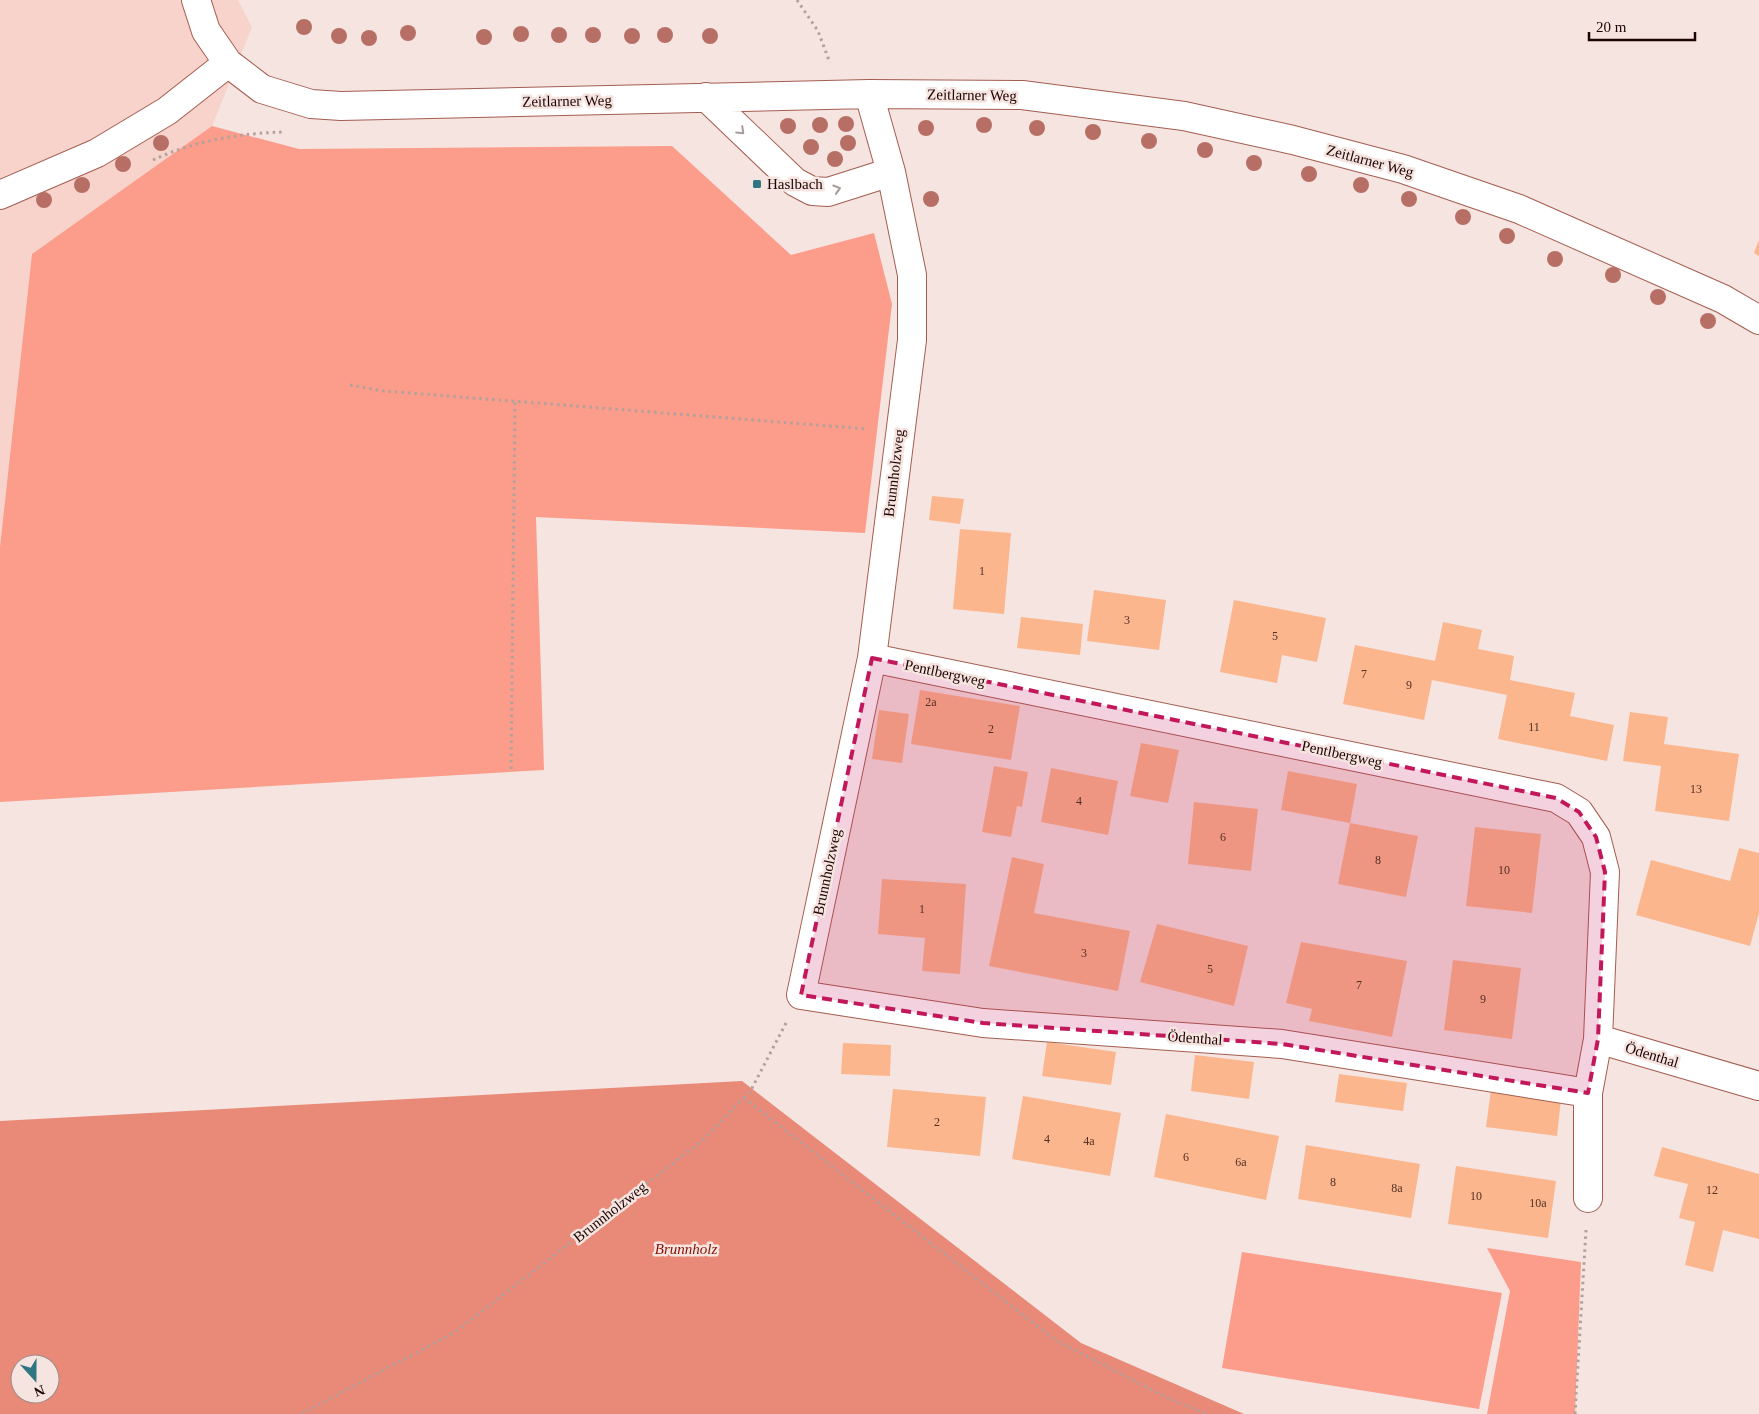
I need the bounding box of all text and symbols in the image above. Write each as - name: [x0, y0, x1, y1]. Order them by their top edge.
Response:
- scale bar: [1589, 10, 1695, 42]
- text: 20 m: [1596, 19, 1627, 35]
- street label: Zeitlarner Weg: [927, 86, 1017, 104]
- street label: Zeitlarner Weg: [522, 92, 612, 110]
- one-way arrow: [736, 125, 745, 134]
- street label: Zeitlarner Weg: [1325, 142, 1416, 180]
- place label: Haslbach: [767, 176, 823, 192]
- marker: Haslbach: [751, 178, 763, 190]
- one-way arrow: [833, 184, 841, 194]
- street label: Brunnholzweg: [881, 428, 907, 518]
- house number: 1: [979, 564, 985, 578]
- house number: 3: [1124, 613, 1130, 627]
- house number: 5: [1272, 629, 1278, 643]
- street label: Pentlbergweg: [903, 657, 987, 689]
- house number: 7: [1361, 667, 1367, 681]
- house number: 9: [1406, 678, 1412, 692]
- house number: 2a: [925, 695, 937, 709]
- house number: 11: [1528, 720, 1540, 734]
- house number: 2: [988, 722, 994, 736]
- street label: Pentlbergweg: [1300, 738, 1384, 770]
- house number: 13: [1690, 782, 1702, 796]
- house number: 4: [1076, 794, 1082, 808]
- street label: Brunnholzweg: [810, 827, 844, 917]
- house number: 6: [1220, 830, 1226, 844]
- house number: 8: [1375, 853, 1381, 867]
- house number: 10: [1498, 863, 1510, 877]
- house number: 1: [919, 902, 925, 916]
- house number: 3: [1081, 946, 1087, 960]
- house number: 5: [1207, 962, 1213, 976]
- house number: 7: [1356, 978, 1362, 992]
- house number: 9: [1480, 992, 1486, 1006]
- street label: Ödenthal: [1167, 1028, 1223, 1048]
- street label: Ödenthal: [1623, 1039, 1681, 1071]
- house number: 2: [934, 1115, 940, 1129]
- house number: 4: [1044, 1132, 1050, 1146]
- house number: 4a: [1083, 1134, 1095, 1148]
- house number: 6: [1183, 1150, 1189, 1164]
- house number: 6a: [1235, 1155, 1247, 1169]
- house number: 8: [1330, 1175, 1336, 1189]
- street label: Brunnholzweg: [570, 1178, 650, 1245]
- house number: 8a: [1391, 1181, 1403, 1195]
- house number: 12: [1706, 1183, 1718, 1197]
- house number: 10: [1470, 1189, 1482, 1203]
- house number: 10a: [1529, 1196, 1547, 1210]
- park label: Brunnholz: [655, 1241, 717, 1257]
- north arrow: [10, 1354, 60, 1404]
- text: N: [32, 1382, 47, 1399]

